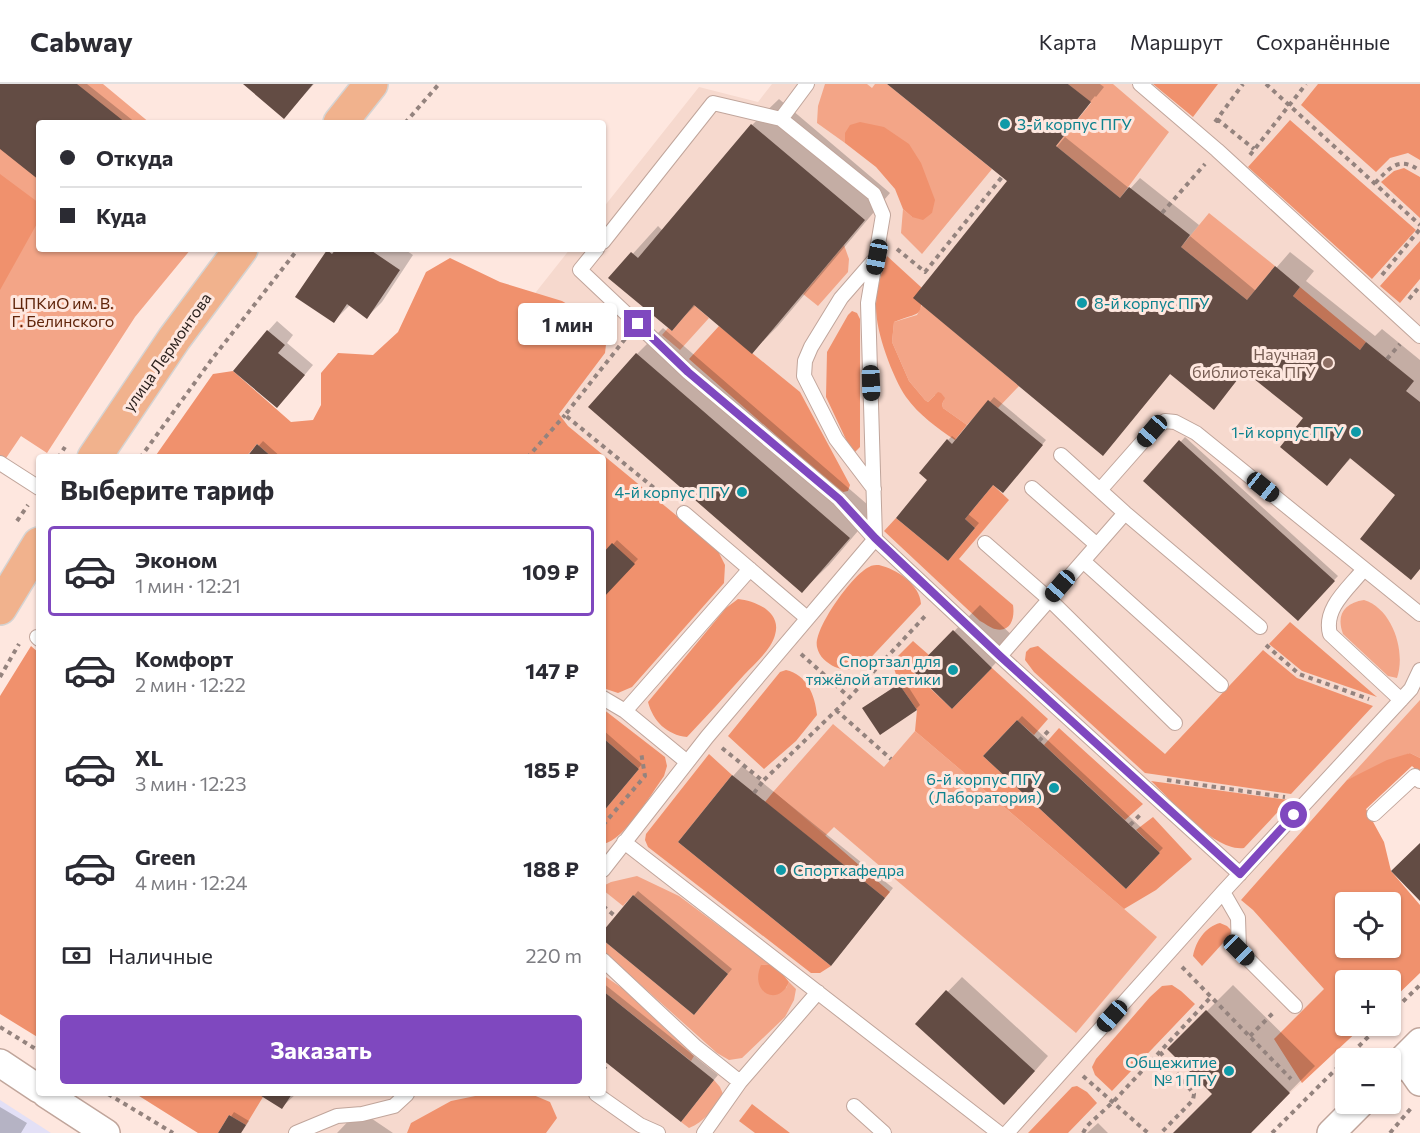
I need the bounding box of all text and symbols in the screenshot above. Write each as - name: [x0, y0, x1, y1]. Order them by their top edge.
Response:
- text: Cabway: [30, 24, 133, 58]
- text: Карта: [1039, 29, 1097, 54]
- text: Маршрут: [1130, 29, 1223, 54]
- text: Сохранённые: [1256, 29, 1390, 54]
- place label: 3-й корпус ПГУ: [1017, 114, 1132, 133]
- marker: 3-й корпус ПГУ: [998, 117, 1012, 131]
- text: Откуда: [96, 144, 173, 171]
- text: Куда: [96, 202, 146, 229]
- car: [865, 238, 889, 276]
- street label: улица Лермонтова: [119, 289, 215, 415]
- park label: ЦПКиО им. В. Г. Белинского: [12, 293, 114, 330]
- place label: 8-й корпус ПГУ: [1094, 293, 1210, 312]
- marker: 8-й корпус ПГУ: [1075, 296, 1089, 310]
- callout: 1 мин: [518, 303, 617, 345]
- route end: [624, 310, 651, 337]
- text: 1 мин: [542, 312, 593, 336]
- place label: Научная библиотека ПГУ: [1192, 344, 1316, 381]
- marker: Научная библиотека ПГУ: [1321, 356, 1335, 370]
- car: [861, 365, 881, 401]
- car: [1133, 412, 1171, 450]
- place label: 1-й корпус ПГУ: [1231, 422, 1344, 441]
- marker: 1-й корпус ПГУ: [1349, 425, 1363, 439]
- car: [1243, 469, 1283, 505]
- text: Выберите тариф: [60, 473, 274, 506]
- place label: 4-й корпус ПГУ: [614, 482, 730, 501]
- marker: 4-й корпус ПГУ: [735, 485, 749, 499]
- icon: car: [63, 544, 117, 598]
- text: Эконом: [135, 546, 217, 573]
- text: 109 ₽: [522, 558, 579, 585]
- car: [1041, 567, 1079, 605]
- text: 1 мин · 12:21: [135, 573, 241, 597]
- icon: car: [63, 643, 117, 697]
- text: Комфорт: [135, 645, 233, 672]
- place label: Спортзал для тяжёлой атлетики: [806, 651, 941, 688]
- text: 147 ₽: [525, 657, 579, 684]
- marker: Спортзал для тяжёлой атлетики: [946, 663, 960, 677]
- text: 2 мин · 12:22: [135, 672, 246, 696]
- icon: car: [63, 742, 117, 796]
- text: XL: [135, 744, 163, 771]
- text: 185 ₽: [524, 756, 579, 783]
- place label: 6-й корпус ПГУ (Лаборатория): [926, 769, 1042, 806]
- text: 3 мин · 12:23: [135, 771, 247, 795]
- marker: 6-й корпус ПГУ (Лаборатория): [1047, 781, 1061, 795]
- route start: [1280, 801, 1307, 828]
- icon: car: [63, 841, 117, 895]
- text: Green: [135, 843, 196, 870]
- text: 188 ₽: [523, 855, 579, 882]
- place label: Спорткафедра: [793, 860, 904, 879]
- marker: Спорткафедра: [774, 863, 788, 877]
- text: 4 мин · 12:24: [135, 870, 247, 894]
- map controls: [1335, 892, 1401, 1114]
- button: locate: [1335, 892, 1401, 958]
- car: [1220, 931, 1258, 969]
- icon: cash: [60, 939, 93, 972]
- text: Наличные: [108, 942, 213, 969]
- text: 220 m: [526, 943, 582, 967]
- button: +: [1335, 970, 1401, 1036]
- car: [1093, 997, 1131, 1035]
- button: Заказать: [60, 1015, 582, 1084]
- button: −: [1335, 1048, 1401, 1114]
- place label: Общежитие № 1 ПГУ: [1125, 1052, 1217, 1089]
- marker: Общежитие № 1 ПГУ: [1222, 1064, 1236, 1078]

